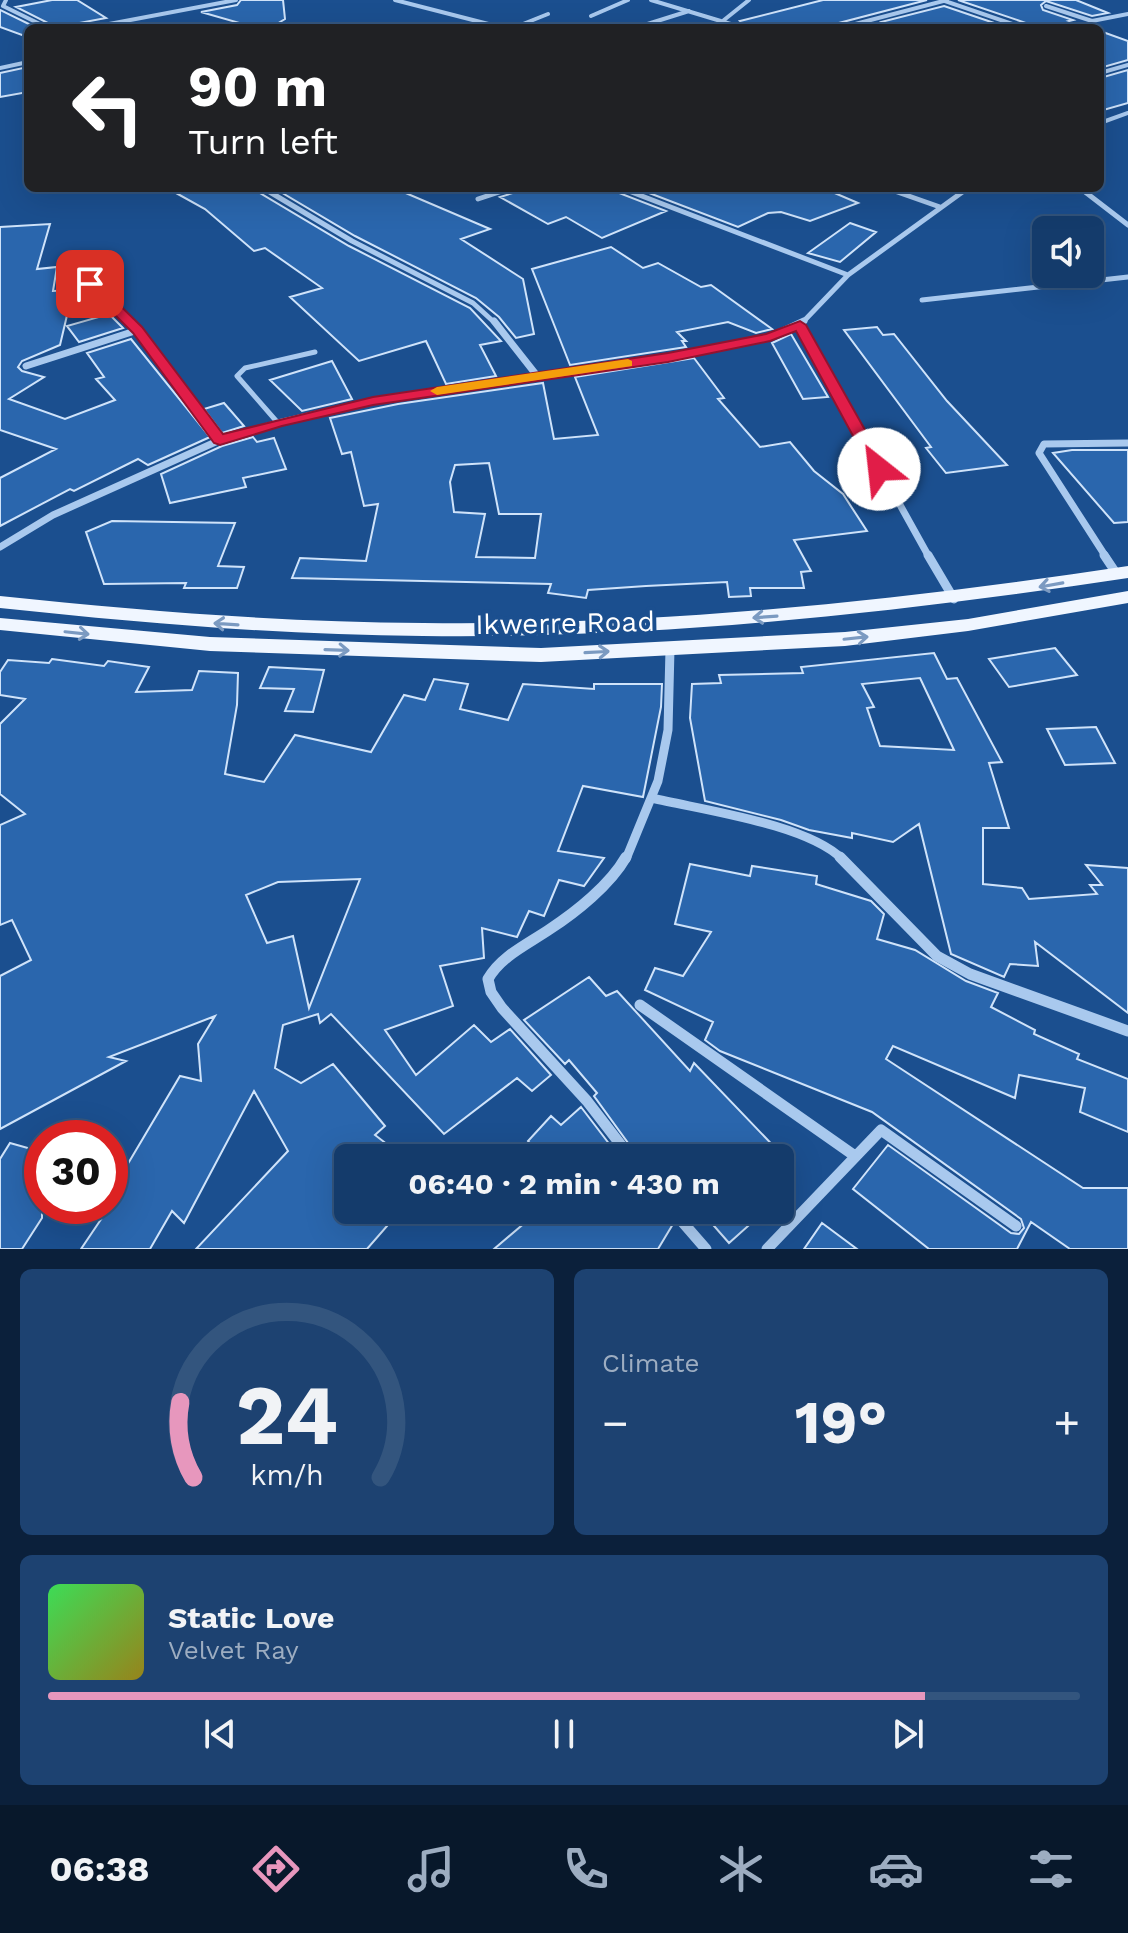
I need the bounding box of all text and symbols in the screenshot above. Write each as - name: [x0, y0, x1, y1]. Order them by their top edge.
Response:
- text: 90 m: [188, 54, 327, 120]
- icon: left: [56, 56, 160, 160]
- text: Turn left: [188, 121, 338, 163]
- map controls: [1032, 216, 1104, 288]
- button: sound: [1032, 216, 1104, 288]
- pin: [56, 250, 124, 318]
- icon: arrive: [68, 262, 112, 306]
- position arrow: [837, 427, 921, 511]
- one-way arrow: [1039, 578, 1064, 593]
- street label: Ikwerre Road: [475, 605, 655, 641]
- one-way arrow: [752, 610, 779, 625]
- one-way arrow: [213, 616, 240, 631]
- one-way arrow: [63, 626, 90, 641]
- one-way arrow: [842, 630, 869, 645]
- one-way arrow: [323, 642, 350, 657]
- one-way arrow: [583, 645, 610, 660]
- speed limit sign: 30: [24, 1120, 128, 1224]
- text: 06:40 · 2 min · 430 m: [408, 1166, 720, 1201]
- text: Climate: [602, 1348, 700, 1378]
- text: 24: [236, 1367, 338, 1464]
- text: 19°: [795, 1387, 887, 1458]
- text: −: [602, 1397, 629, 1449]
- text: +: [1053, 1397, 1080, 1449]
- text: km/h: [250, 1458, 324, 1492]
- text: Static Love: [168, 1600, 334, 1635]
- text: Velvet Ray: [168, 1635, 299, 1665]
- icon: previous: [198, 1712, 242, 1756]
- icon: pause: [542, 1712, 586, 1756]
- icon: next: [886, 1712, 930, 1756]
- icon: directions: [248, 1841, 304, 1897]
- icon: music: [403, 1841, 459, 1897]
- icon: phone: [558, 1841, 614, 1897]
- icon: climate: [713, 1841, 769, 1897]
- icon: car: [868, 1841, 924, 1897]
- icon: filters: [1023, 1841, 1079, 1897]
- text: 06:38: [49, 1848, 150, 1890]

